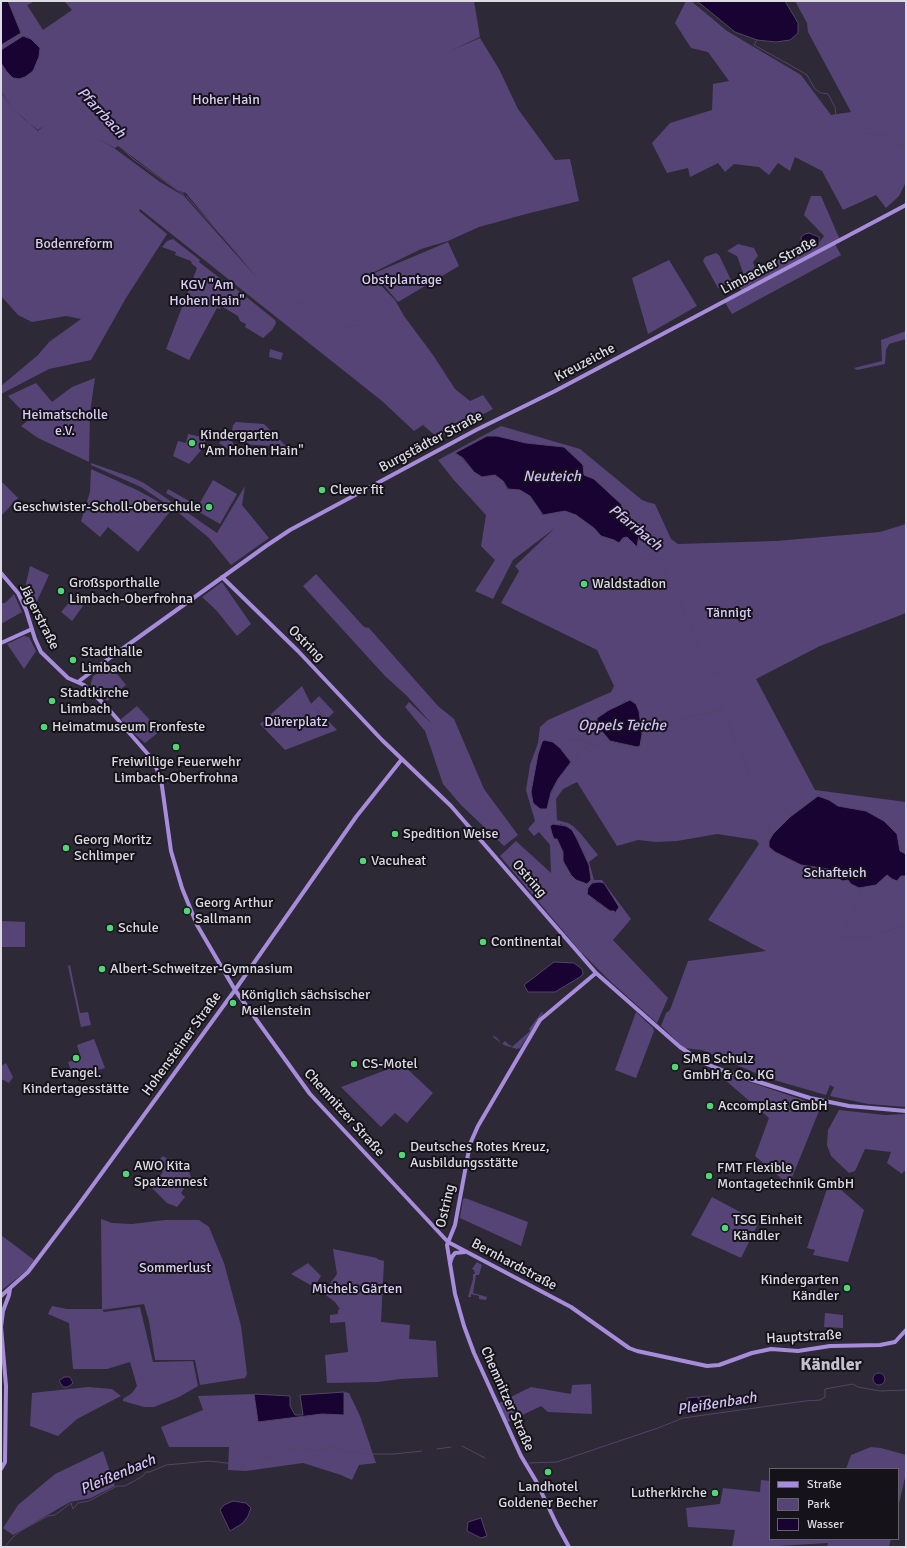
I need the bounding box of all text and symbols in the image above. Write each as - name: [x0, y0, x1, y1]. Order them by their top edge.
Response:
- water label: Pfarrbach: [73, 84, 129, 142]
- park label: Hoher Hain: [192, 92, 260, 108]
- street label: Limbacher Straße: [718, 234, 820, 298]
- park label: Bodenreform: [35, 236, 113, 252]
- park label: Obstplantage: [362, 272, 442, 288]
- park label: KGV "Am Hohen Hain": [169, 277, 245, 310]
- street label: Kreuzeiche: [552, 340, 618, 386]
- park label: Heimatscholle e.V.: [22, 407, 108, 440]
- street label: Burgstädter Straße: [376, 408, 486, 476]
- place label: Kindergarten "Am Hohen Hain": [200, 427, 304, 460]
- marker: Kindergarten "Am Hohen Hain": [187, 438, 197, 448]
- water label: Neuteich: [523, 468, 581, 486]
- place label: Clever fit: [330, 482, 384, 498]
- marker: Clever fit: [317, 485, 327, 495]
- place label: Geschwister-Scholl-Oberschule: [13, 499, 201, 515]
- water label: Pfarrbach: [605, 501, 665, 555]
- marker: Geschwister-Scholl-Oberschule: [204, 502, 214, 512]
- place label: Großsporthalle Limbach-Oberfrohna: [69, 575, 193, 608]
- place label: Waldstadion: [592, 576, 666, 592]
- marker: Waldstadion: [579, 579, 589, 589]
- street label: Jägerstraße: [15, 581, 63, 653]
- marker: Großsporthalle Limbach-Oberfrohna: [56, 586, 66, 596]
- park label: Tännigt: [707, 605, 751, 621]
- street label: Ostring: [284, 622, 328, 666]
- place label: Stadthalle Limbach: [81, 644, 143, 676]
- marker: Stadthalle Limbach: [68, 655, 78, 665]
- place label: Stadtkirche Limbach: [60, 685, 129, 718]
- marker: Stadtkirche Limbach: [47, 696, 57, 706]
- park label: Dürerplatz: [264, 714, 328, 730]
- water label: Oppels Teiche: [578, 717, 666, 735]
- place label: Heimatmuseum Fronfeste: [52, 719, 205, 735]
- marker: Heimatmuseum Fronfeste: [39, 722, 49, 732]
- marker: Freiwillige Feuerwehr Limbach-Oberfrohna: [171, 742, 181, 752]
- place label: Freiwillige Feuerwehr Limbach-Oberfrohna: [111, 754, 241, 786]
- place label: Spedition Weise: [403, 826, 498, 842]
- marker: Spedition Weise: [390, 829, 400, 839]
- place label: Georg Moritz Schlimper: [74, 832, 152, 864]
- marker: Georg Moritz Schlimper: [61, 843, 71, 853]
- place label: Vacuheat: [371, 853, 426, 869]
- marker: Vacuheat: [358, 856, 368, 866]
- street label: Ostring: [508, 857, 550, 901]
- park label: Schafteich: [803, 865, 867, 881]
- place label: Georg Arthur Sallmann: [195, 895, 273, 928]
- marker: Georg Arthur Sallmann: [182, 906, 192, 916]
- place label: Schule: [118, 920, 159, 936]
- marker: Schule: [105, 923, 115, 933]
- place label: Continental: [491, 934, 561, 950]
- marker: Continental: [478, 937, 488, 947]
- place label: Albert-Schweitzer-Gymnasium: [110, 961, 293, 977]
- marker: Albert-Schweitzer-Gymnasium: [97, 964, 107, 974]
- place label: Königlich sächsischer Meilenstein: [241, 987, 370, 1020]
- street label: Hohensteiner Straße: [139, 989, 225, 1099]
- marker: Königlich sächsischer Meilenstein: [228, 998, 238, 1008]
- place label: SMB Schulz GmbH & Co. KG: [683, 1051, 774, 1084]
- marker: Evangel. Kindertagesstätte: [71, 1053, 81, 1063]
- place label: CS-Motel: [362, 1056, 418, 1072]
- marker: CS-Motel: [349, 1059, 359, 1069]
- marker: SMB Schulz GmbH & Co. KG: [670, 1062, 680, 1072]
- place label: Evangel. Kindertagesstätte: [23, 1065, 129, 1098]
- street label: Chemnitzer Straße: [300, 1066, 388, 1160]
- place label: Accomplast GmbH: [718, 1098, 828, 1114]
- marker: Accomplast GmbH: [705, 1101, 715, 1111]
- place label: Deutsches Rotes Kreuz, Ausbildungsstätte: [410, 1139, 549, 1172]
- marker: Deutsches Rotes Kreuz, Ausbildungsstätte: [397, 1150, 407, 1160]
- place label: AWO Kita Spatzennest: [134, 1158, 208, 1190]
- place label: FMT Flexible Montagetechnik GmbH: [717, 1160, 854, 1192]
- marker: AWO Kita Spatzennest: [121, 1169, 131, 1179]
- marker: FMT Flexible Montagetechnik GmbH: [704, 1171, 714, 1181]
- street label: Ostring: [433, 1182, 459, 1230]
- place label: TSG Einheit Kändler: [733, 1212, 802, 1244]
- marker: TSG Einheit Kändler: [720, 1223, 730, 1233]
- street label: Bernhardstraße: [468, 1235, 560, 1295]
- park label: Sommerlust: [139, 1260, 211, 1276]
- place label: Kindergarten Kändler: [760, 1272, 839, 1304]
- park label: Michels Gärten: [312, 1281, 402, 1297]
- marker: Kindergarten Kändler: [842, 1283, 852, 1293]
- street label: Hauptstraße: [766, 1327, 842, 1347]
- street label: Chemnitzer Straße: [476, 1344, 538, 1454]
- district label: Kändler: [800, 1354, 862, 1376]
- water label: Pleißenbach: [676, 1389, 758, 1419]
- water label: Pleißenbach: [78, 1451, 158, 1499]
- marker: Landhotel Goldener Becher: [543, 1467, 553, 1477]
- legend: [769, 1468, 899, 1540]
- text: Straße: [807, 1477, 842, 1492]
- place label: Landhotel Goldener Becher: [498, 1479, 598, 1512]
- place label: Lutherkirche: [631, 1485, 707, 1501]
- marker: Lutherkirche: [710, 1488, 720, 1498]
- text: Park: [807, 1497, 830, 1512]
- text: Wasser: [807, 1517, 844, 1532]

